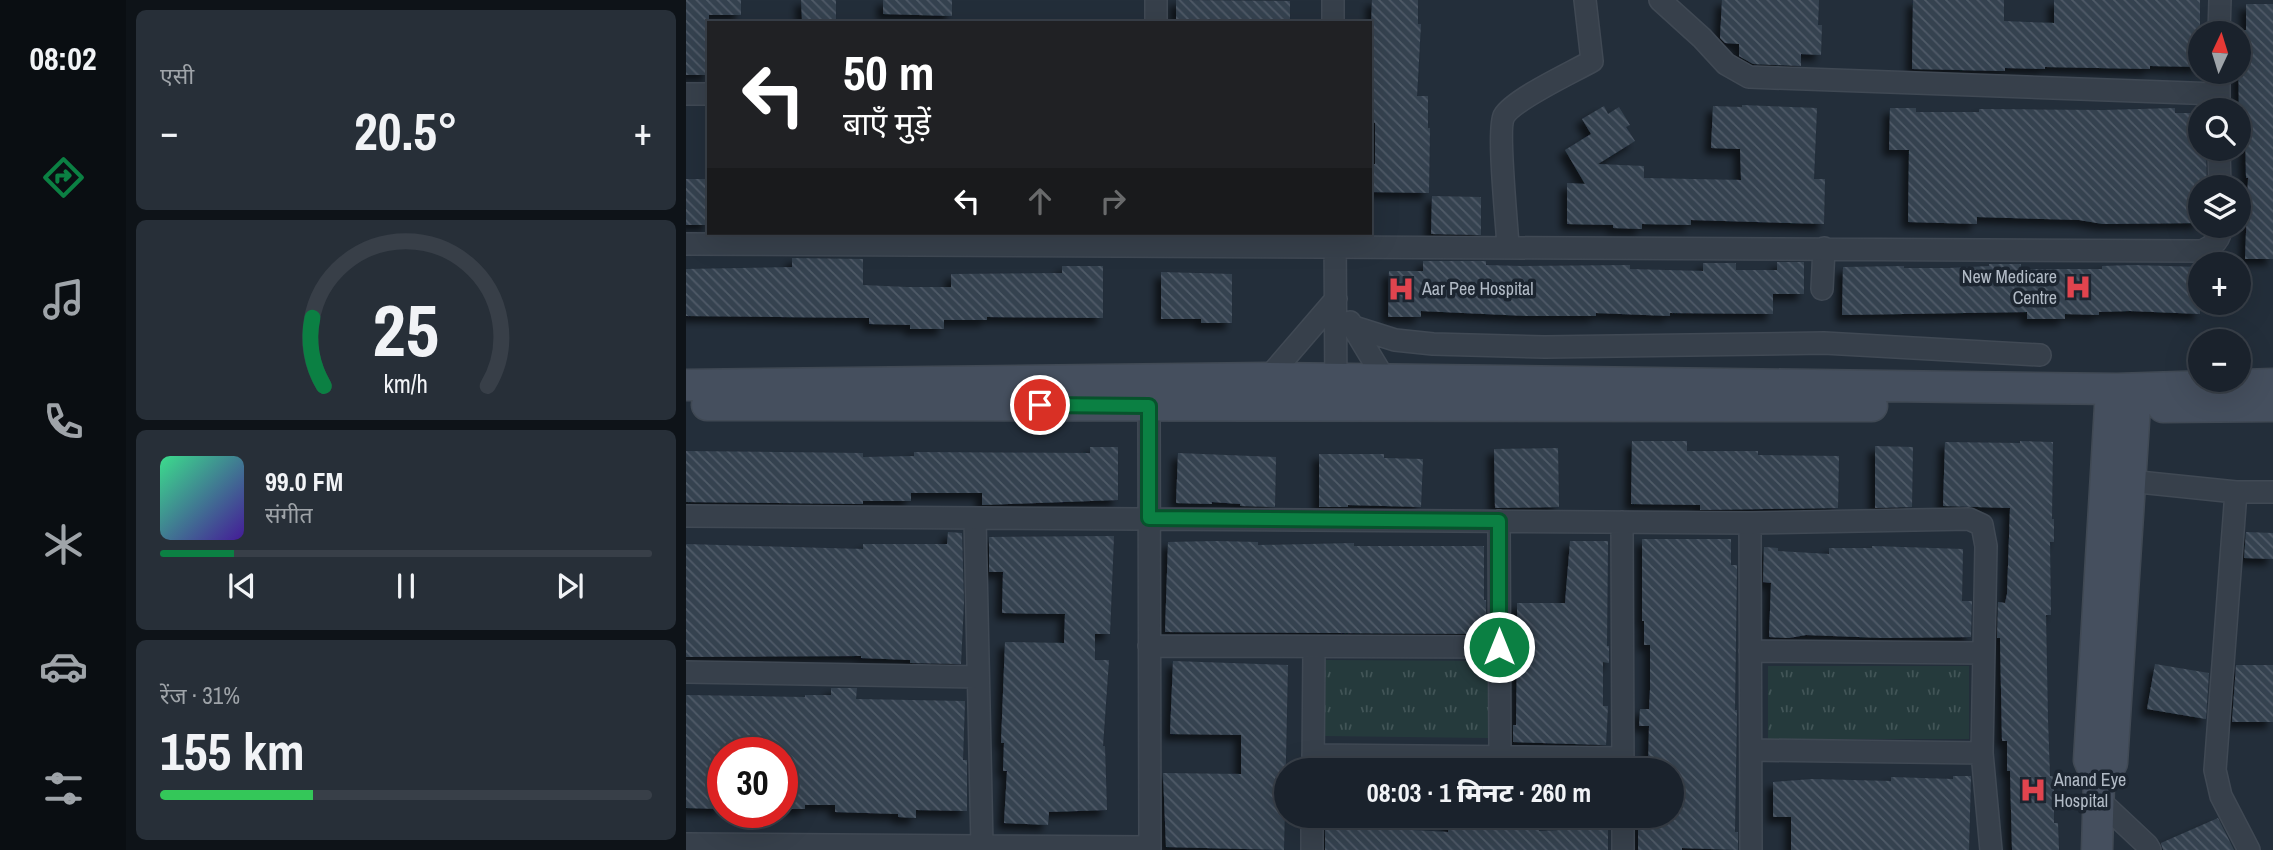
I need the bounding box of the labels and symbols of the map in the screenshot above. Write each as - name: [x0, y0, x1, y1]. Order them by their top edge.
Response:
- north arrow: [2188, 21, 2250, 84]
- place label: New Medicare Centre: [1962, 264, 2057, 310]
- hospital icon: New Medicare Centre: [2063, 272, 2093, 302]
- hospital icon: Aar Pee Hospital: [1386, 274, 1416, 304]
- place label: Aar Pee Hospital: [1421, 276, 1534, 301]
- pin: [1010, 375, 1070, 435]
- position arrow: [1462, 610, 1536, 684]
- speed limit sign: 30: [707, 737, 798, 828]
- place label: Anand Eye Hospital: [2053, 767, 2126, 813]
- hospital icon: Anand Eye Hospital: [2018, 775, 2048, 805]

